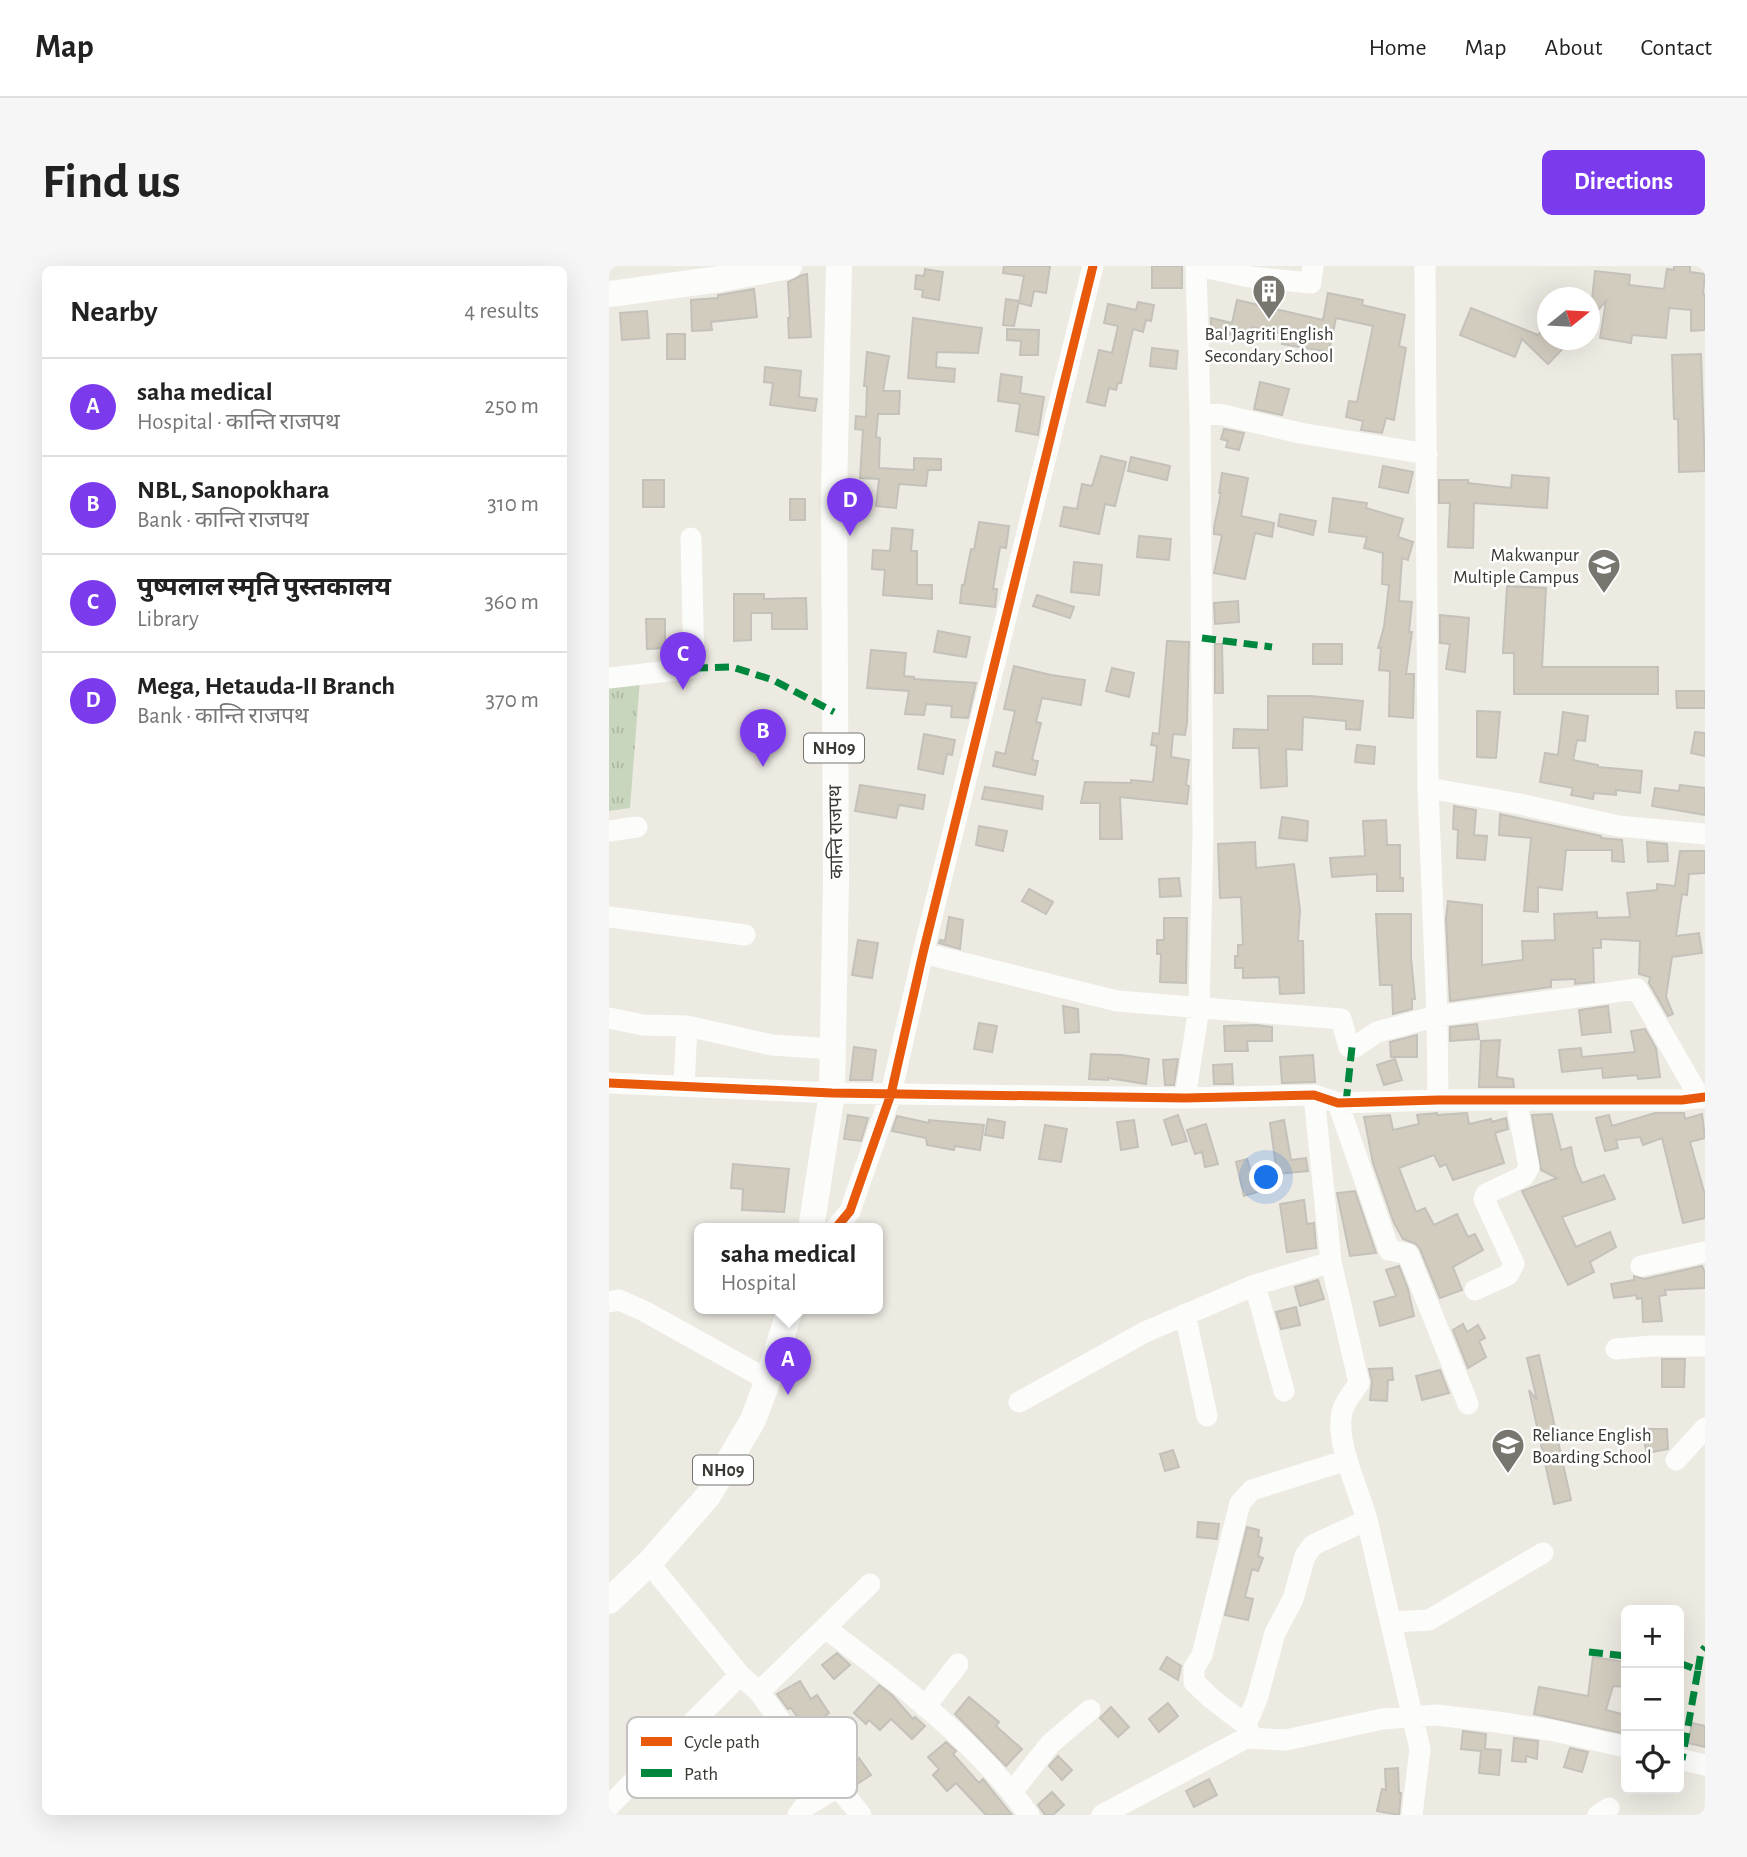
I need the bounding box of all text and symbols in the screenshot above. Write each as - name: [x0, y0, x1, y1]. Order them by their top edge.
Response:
- text: Map: [35, 31, 94, 64]
- text: Home: [1369, 36, 1427, 60]
- text: Map: [1465, 36, 1507, 60]
- text: About: [1545, 36, 1602, 60]
- text: Contact: [1640, 36, 1712, 60]
- button: Directions: [1542, 150, 1705, 215]
- text: Find us: [42, 158, 181, 207]
- building icon: Bal Jagriti English Secondary School: [1250, 272, 1288, 321]
- north arrow: [1537, 287, 1600, 350]
- text: Nearby: [70, 297, 158, 327]
- text: 4 results: [464, 300, 539, 323]
- place label: Bal Jagriti English Secondary School: [1204, 325, 1334, 366]
- text: saha medical: [137, 379, 273, 405]
- text: A: [86, 395, 100, 418]
- text: 250 m: [485, 395, 539, 418]
- text: Hospital · कान्ति राजपथ: [137, 411, 340, 434]
- text: NBL, Sanopokhara: [137, 477, 329, 503]
- pin: D: [827, 478, 873, 536]
- text: B: [86, 493, 100, 516]
- text: 310 m: [487, 493, 539, 516]
- text: Bank · कान्ति राजपथ: [137, 509, 309, 532]
- place label: Makwanpur Multiple Campus: [1453, 546, 1579, 587]
- school or university icon: Makwanpur Multiple Campus: [1585, 546, 1623, 595]
- text: पुष्पलाल स्मृति पुस्तकालय: [137, 574, 391, 600]
- text: C: [87, 591, 99, 614]
- text: 360 m: [484, 591, 539, 614]
- text: Library: [137, 608, 199, 631]
- pin: C: [660, 632, 706, 690]
- text: Mega, Hetauda-II Branch: [137, 673, 395, 699]
- text: D: [85, 689, 101, 712]
- text: 370 m: [486, 689, 539, 712]
- text: Bank · कान्ति राजपथ: [137, 705, 309, 728]
- pin: B: [740, 709, 786, 767]
- road number: NH09: [804, 734, 864, 762]
- street label: कान्ति राजपथ: [824, 784, 847, 879]
- your location: [1249, 1160, 1283, 1194]
- popup: [694, 1223, 883, 1314]
- text: saha medical: [721, 1241, 856, 1267]
- text: Hospital: [721, 1272, 797, 1295]
- pin: A: [765, 1337, 811, 1395]
- school or university icon: Reliance English Boarding School: [1489, 1426, 1527, 1475]
- place label: Reliance English Boarding School: [1532, 1426, 1652, 1467]
- road number: NH09: [693, 1456, 753, 1484]
- map controls: [1621, 1605, 1684, 1794]
- button: +: [1621, 1605, 1684, 1668]
- button: −: [1621, 1668, 1684, 1731]
- legend: [627, 1717, 857, 1798]
- button: locate: [1621, 1731, 1684, 1794]
- text: Cycle path: [684, 1733, 760, 1752]
- text: Path: [684, 1765, 718, 1784]

